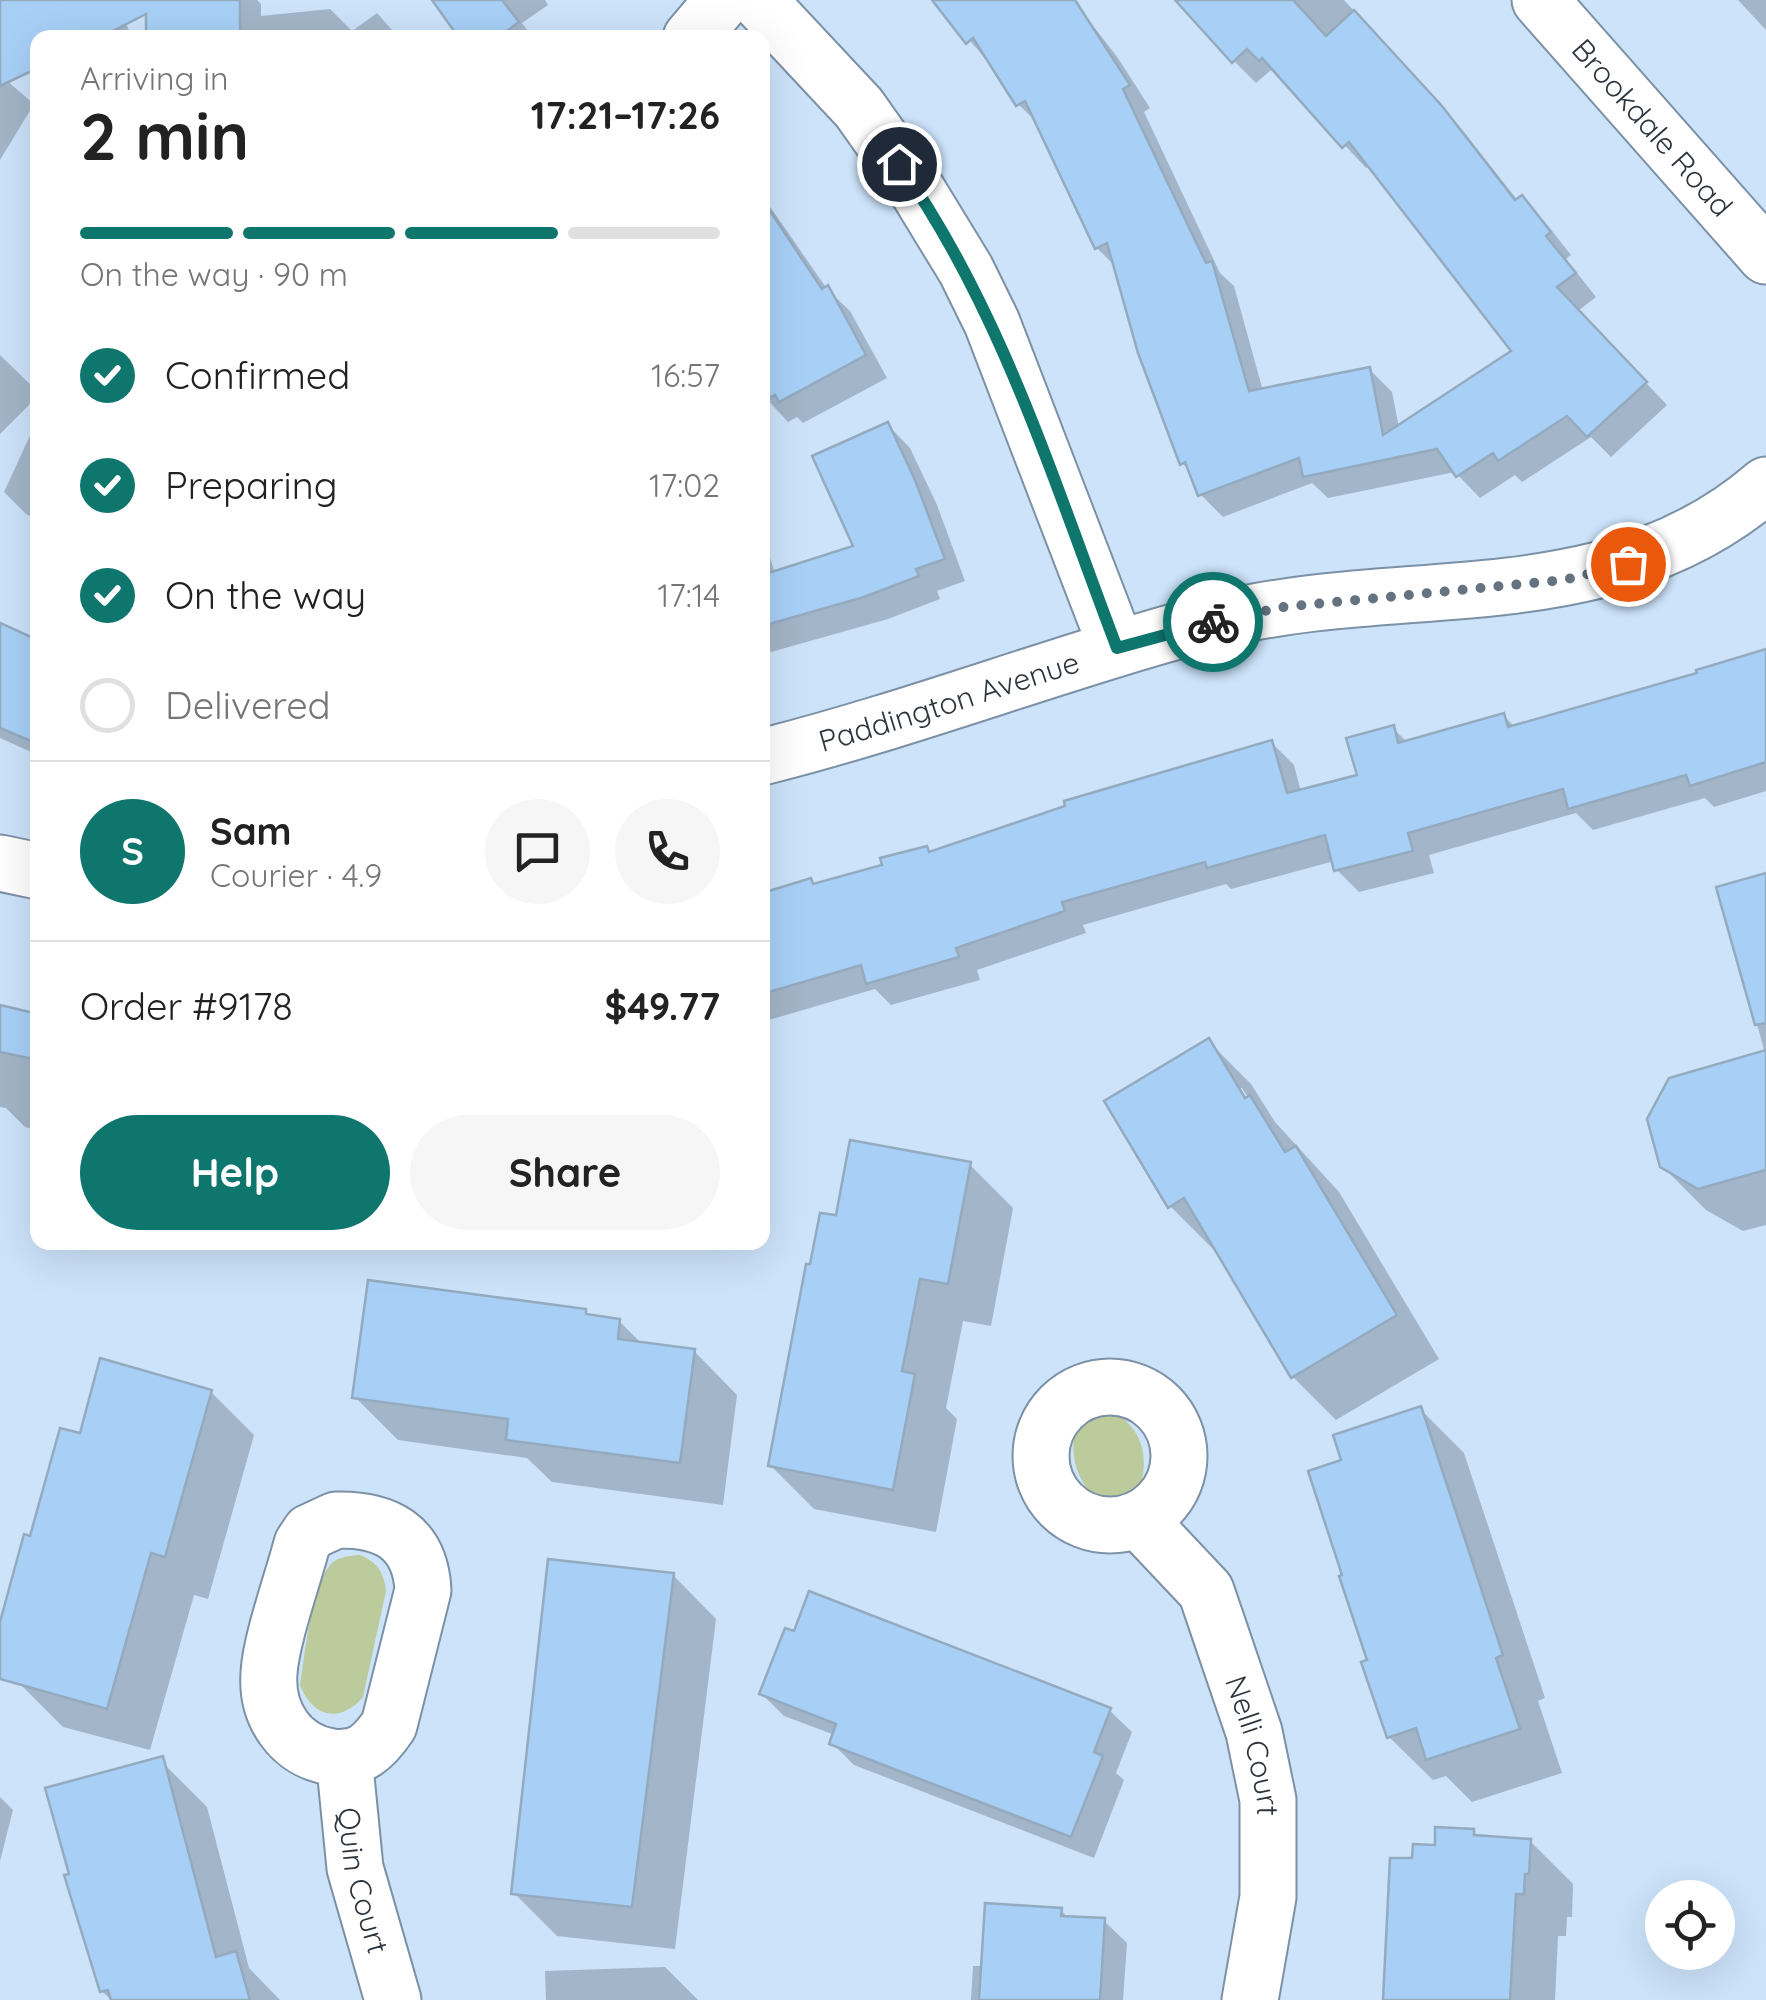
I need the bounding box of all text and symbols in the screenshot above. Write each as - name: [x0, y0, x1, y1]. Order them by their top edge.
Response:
- street label: Brookdale Road: [1564, 31, 1741, 224]
- text: Arriving in: [80, 58, 229, 98]
- text: 17:21–17:26: [531, 91, 720, 139]
- text: 2 min: [80, 95, 249, 176]
- pin: [857, 122, 942, 207]
- icon: home: [872, 137, 927, 192]
- text: On the way · 90 m: [80, 254, 348, 294]
- icon: check: [80, 348, 135, 403]
- text: Confirmed: [165, 351, 350, 399]
- text: 16:57: [651, 355, 720, 395]
- icon: check: [80, 458, 135, 513]
- text: Preparing: [165, 461, 337, 509]
- text: 17:02: [649, 465, 720, 505]
- pin: [1586, 522, 1671, 607]
- icon: bag: [1601, 537, 1656, 592]
- icon: check: [80, 568, 135, 623]
- text: On the way: [165, 571, 366, 619]
- courier: [1163, 572, 1263, 672]
- text: 17:14: [658, 575, 720, 615]
- icon: bike: [1186, 595, 1241, 650]
- street label: Paddington Avenue: [814, 643, 1084, 760]
- text: Delivered: [165, 681, 331, 729]
- button: chat: [485, 799, 590, 904]
- button: phone: [615, 799, 720, 904]
- text: Sam: [210, 807, 292, 855]
- text: S: [121, 827, 144, 875]
- text: Courier · 4.9: [210, 855, 382, 895]
- text: Order #9178: [80, 982, 293, 1030]
- text: $49.77: [604, 982, 720, 1030]
- button: Help: [80, 1115, 390, 1230]
- button: Share: [410, 1115, 720, 1230]
- street label: Nelli Court: [1217, 1671, 1288, 1816]
- street label: Quin Court: [330, 1805, 398, 1958]
- map controls: [1645, 1880, 1735, 1970]
- button: locate: [1645, 1880, 1735, 1970]

